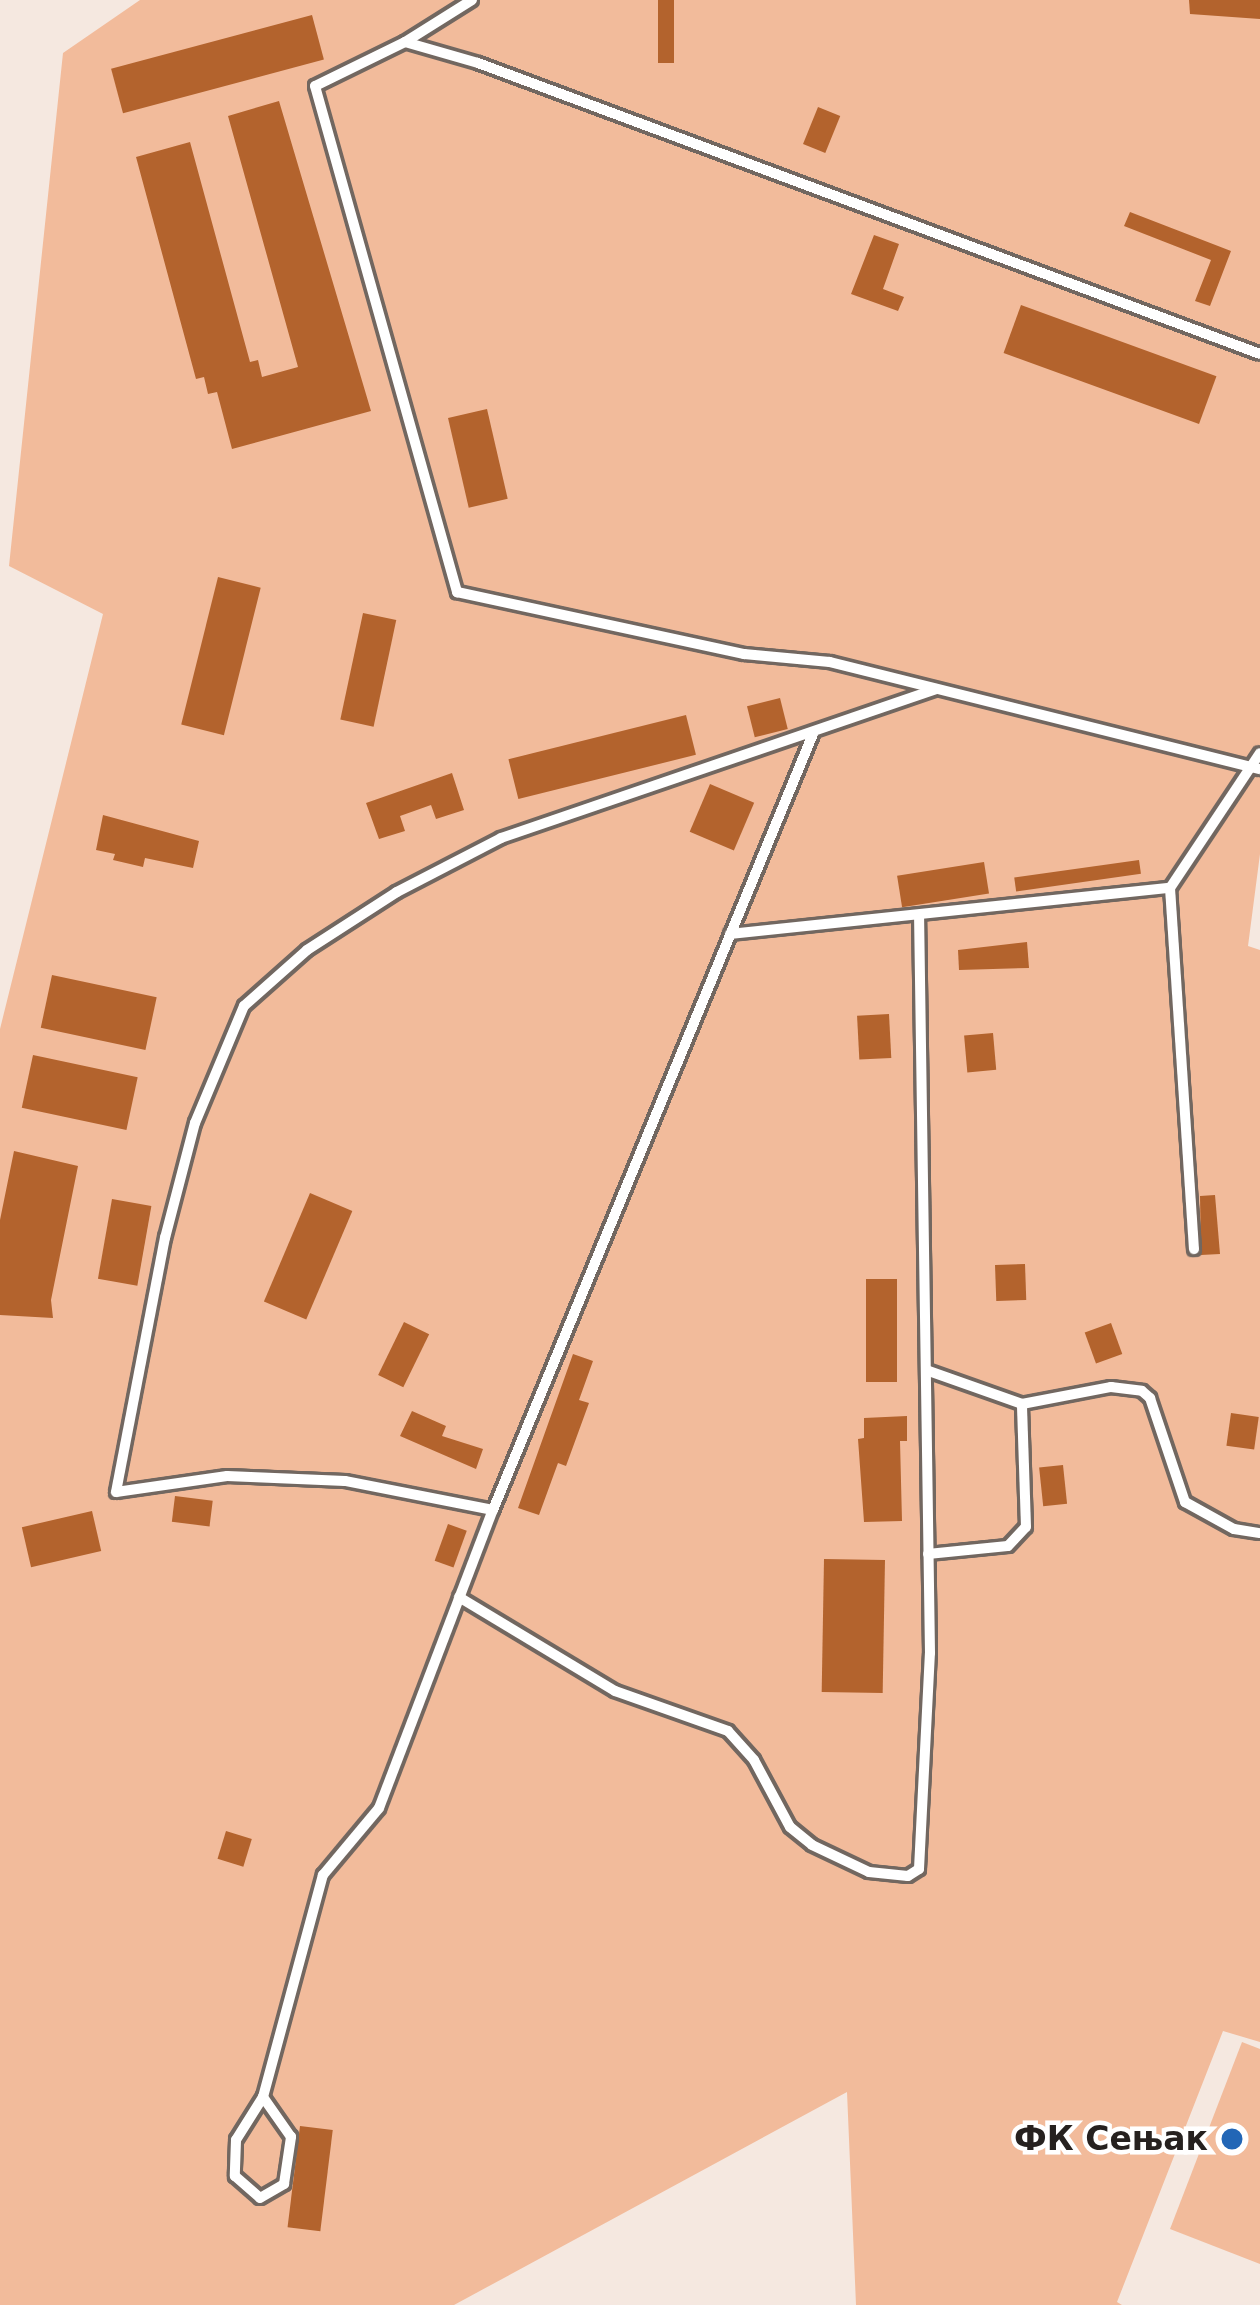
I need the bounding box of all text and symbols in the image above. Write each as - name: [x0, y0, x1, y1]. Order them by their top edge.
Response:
- place label: ФК Сењак: [1014, 2119, 1208, 2159]
- marker: ФК Сењак: [1219, 2126, 1245, 2152]

